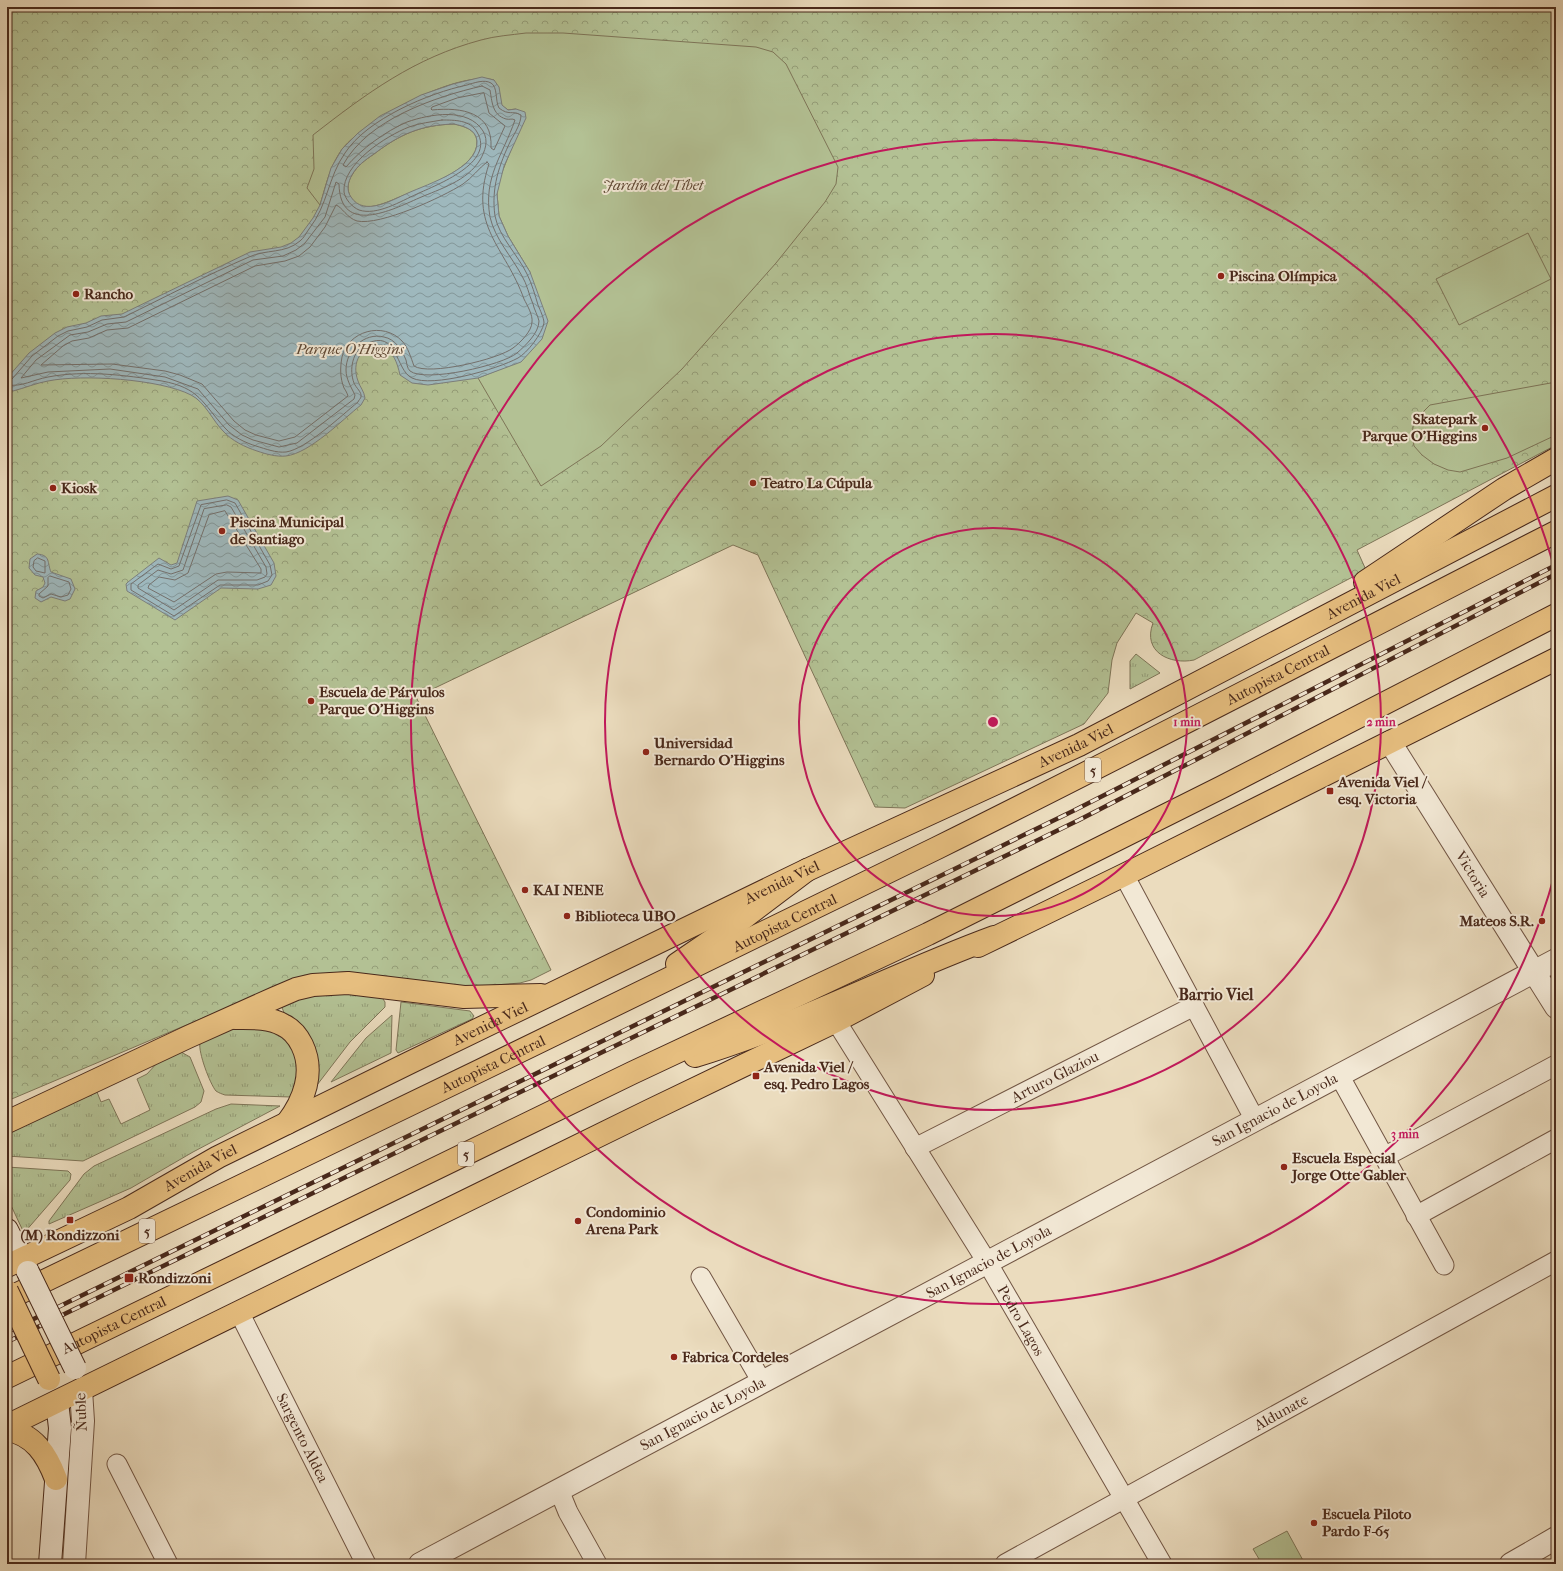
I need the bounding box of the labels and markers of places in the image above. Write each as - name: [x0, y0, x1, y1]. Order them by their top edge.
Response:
- place label: Piscina Olímpica: [1229, 267, 1338, 285]
- marker: Piscina Olímpica: [1216, 271, 1226, 281]
- place label: Rancho: [84, 285, 134, 303]
- marker: Rancho: [71, 289, 81, 299]
- place label: Skatepark Parque O'Higgins: [1362, 410, 1478, 445]
- marker: Skatepark Parque O'Higgins: [1480, 423, 1490, 433]
- place label: Teatro La Cúpula: [760, 474, 873, 492]
- marker: Teatro La Cúpula: [748, 478, 758, 488]
- place label: Kiosk: [61, 479, 98, 497]
- marker: Kiosk: [48, 483, 58, 493]
- place label: Piscina Municipal de Santiago: [230, 513, 345, 548]
- marker: Piscina Municipal de Santiago: [217, 526, 227, 536]
- place label: Escuela de Párvulos Parque O’Higgins: [319, 683, 445, 718]
- marker: Escuela de Párvulos Parque O’Higgins: [306, 696, 316, 706]
- centre of rings: [986, 715, 1000, 729]
- place label: Universidad Bernardo O'Higgins: [653, 734, 785, 769]
- marker: Universidad Bernardo O'Higgins: [641, 747, 651, 757]
- place label: Avenida Viel / esq. Victoria: [1337, 773, 1428, 808]
- marker: Avenida Viel / esq. Victoria: [1325, 786, 1335, 796]
- place label: KAI NENE: [533, 881, 605, 899]
- marker: KAI NENE: [520, 885, 530, 895]
- place label: Biblioteca UBO: [575, 907, 676, 925]
- marker: Biblioteca UBO: [562, 911, 572, 921]
- place label: Mateos S.R.: [1458, 912, 1534, 930]
- marker: Mateos S.R.: [1537, 916, 1547, 926]
- place label: Avenida Viel / esq. Pedro Lagos: [763, 1058, 870, 1093]
- marker: Avenida Viel / esq. Pedro Lagos: [751, 1071, 761, 1081]
- place label: Escuela Especial Jorge Otte Gabler: [1290, 1149, 1407, 1184]
- marker: Escuela Especial Jorge Otte Gabler: [1279, 1162, 1289, 1172]
- place label: Condominio Arena Park: [585, 1203, 666, 1238]
- marker: (M) Rondizzoni: [65, 1215, 75, 1225]
- marker: Condominio Arena Park: [573, 1216, 583, 1226]
- place label: (M) Rondizzoni: [21, 1226, 120, 1244]
- place label: Rondizzoni: [138, 1269, 212, 1287]
- marker: Rondizzoni: [123, 1272, 135, 1284]
- place label: Fabrica Cordeles: [681, 1348, 789, 1366]
- marker: Fabrica Cordeles: [669, 1352, 679, 1362]
- place label: Escuela Piloto Pardo F-65: [1322, 1505, 1412, 1540]
- marker: Escuela Piloto Pardo F-65: [1309, 1518, 1319, 1528]

